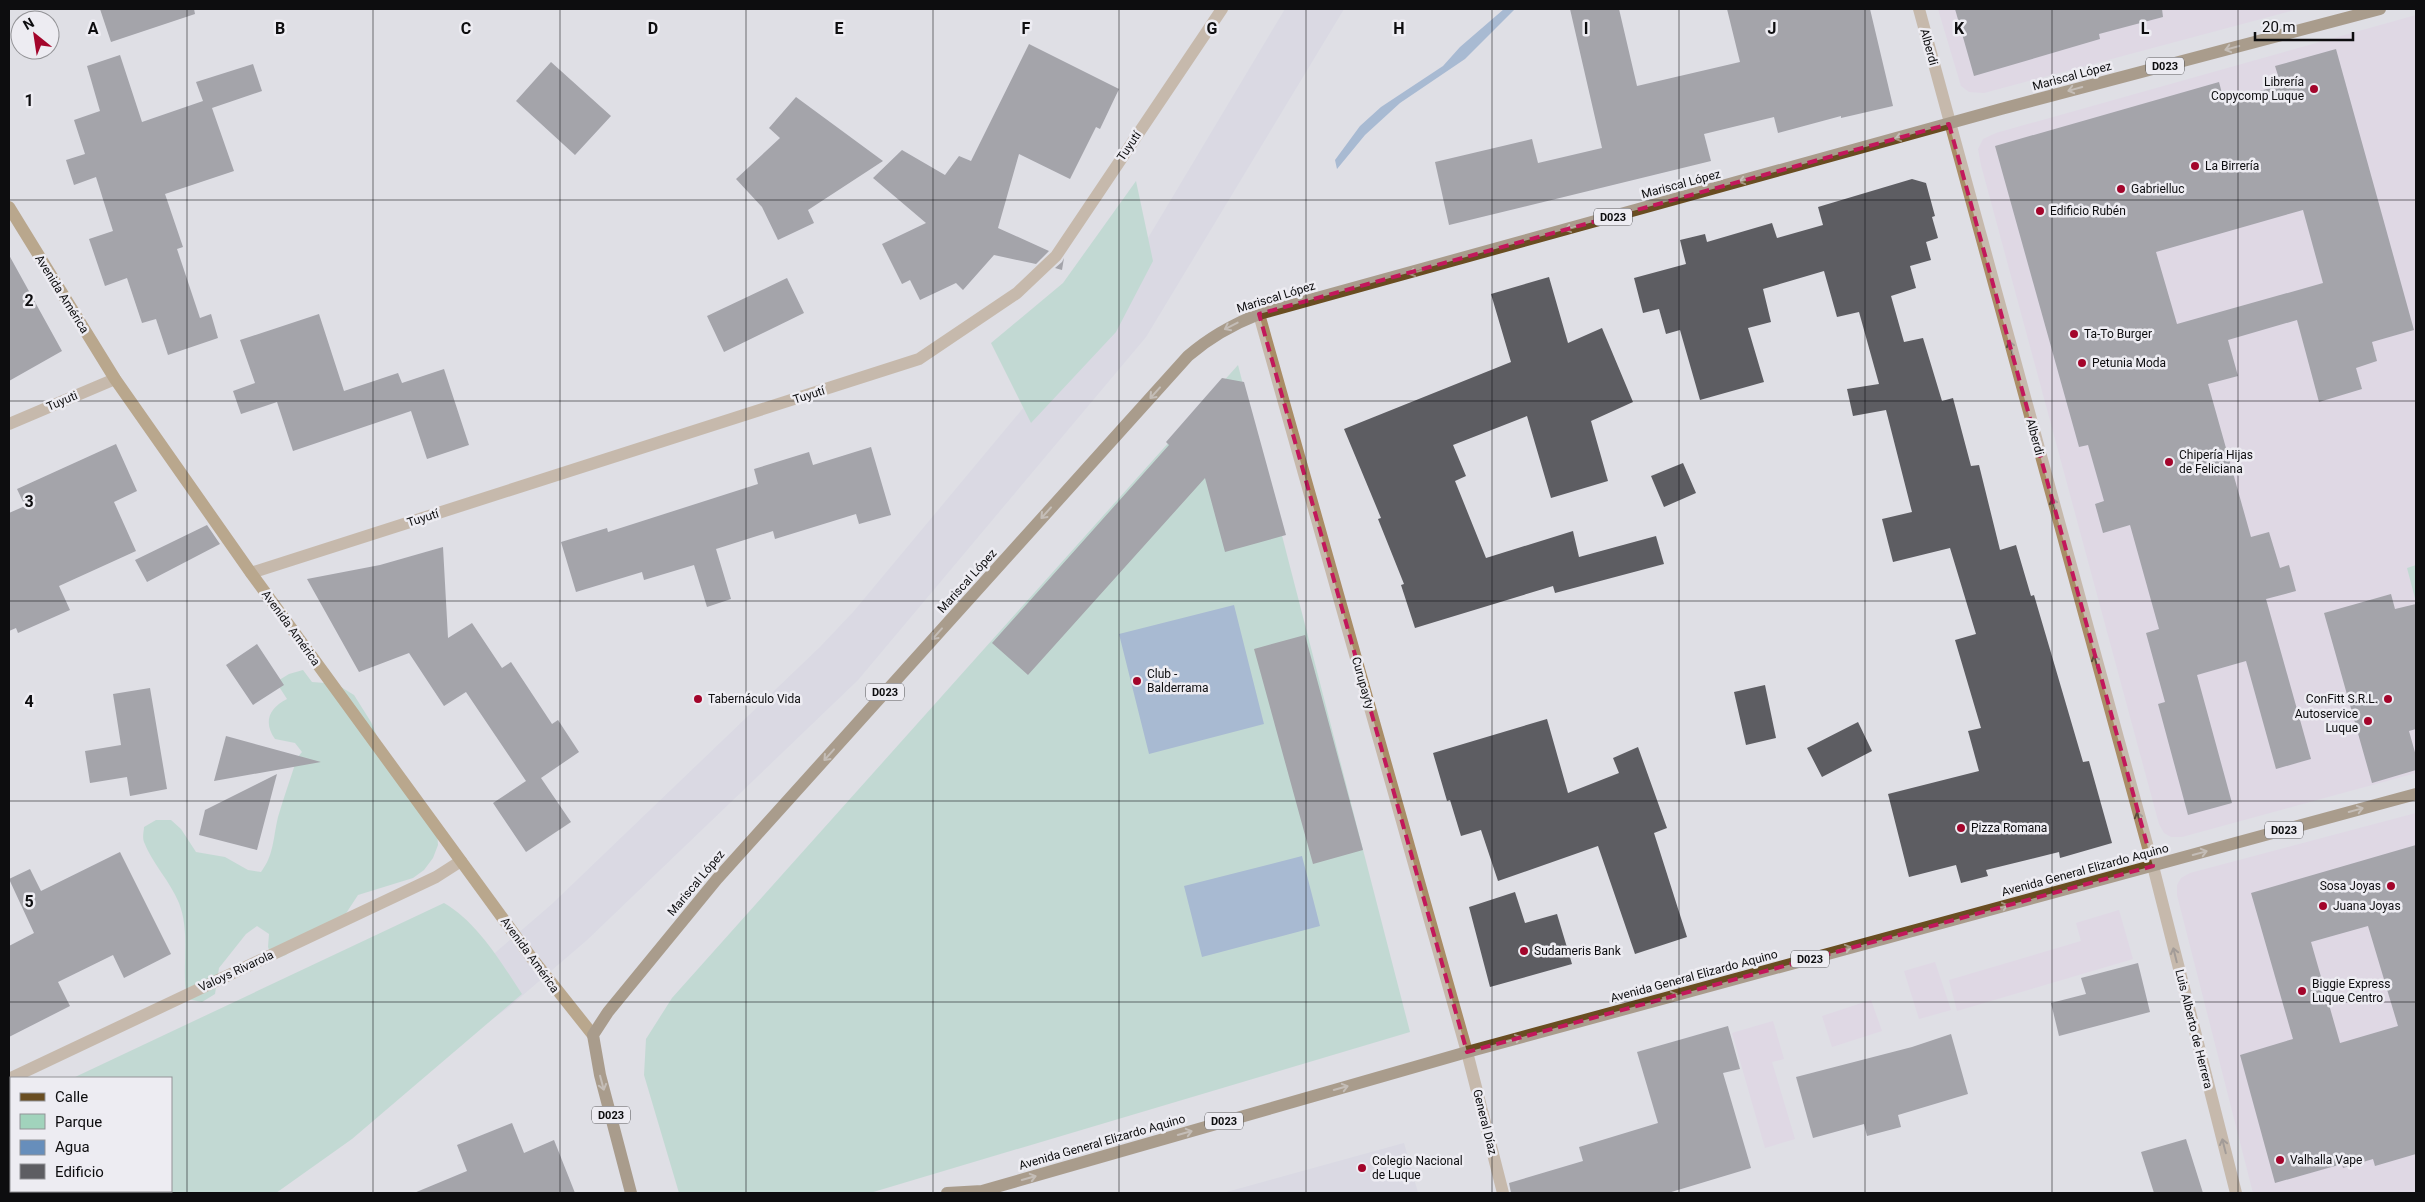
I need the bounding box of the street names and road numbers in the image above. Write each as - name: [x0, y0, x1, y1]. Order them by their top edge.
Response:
- street label: Alberdi: [1917, 27, 1941, 67]
- road number: D023: [2146, 58, 2184, 74]
- street label: Mariscal López: [2031, 59, 2113, 93]
- street label: Tuyutí: [1114, 128, 1144, 163]
- street label: Mariscal López: [1640, 167, 1722, 201]
- road number: D023: [1594, 208, 1632, 226]
- street label: Avenida América: [32, 252, 92, 336]
- street label: Mariscal López: [1235, 278, 1317, 316]
- street label: Tuyutí: [791, 383, 828, 407]
- street label: Tuyuti: [44, 388, 80, 414]
- street label: Alberdi: [2023, 417, 2047, 457]
- street label: Tuyutí: [405, 506, 442, 530]
- street label: Mariscal López: [935, 546, 999, 616]
- street label: Avenida América: [259, 587, 323, 669]
- street label: Curupayty: [1349, 655, 1377, 711]
- road number: D023: [866, 684, 904, 700]
- road number: D023: [2265, 822, 2303, 838]
- street label: Avenida General Elizardo Aquino: [2000, 841, 2170, 899]
- street label: Mariscal López: [665, 847, 728, 919]
- street label: Avenida América: [498, 914, 562, 996]
- street label: Valoys Rivarola: [196, 947, 276, 995]
- street label: Avenida General Elizardo Aquino: [1609, 947, 1779, 1005]
- road number: D023: [1791, 951, 1829, 968]
- street label: Luis Alberto de Herrera: [2172, 968, 2216, 1090]
- street label: General Díaz: [1470, 1088, 1500, 1156]
- road number: D023: [592, 1106, 630, 1124]
- street label: Avenida General Elizardo Aquino: [1017, 1111, 1187, 1173]
- road number: D023: [1205, 1112, 1243, 1130]

